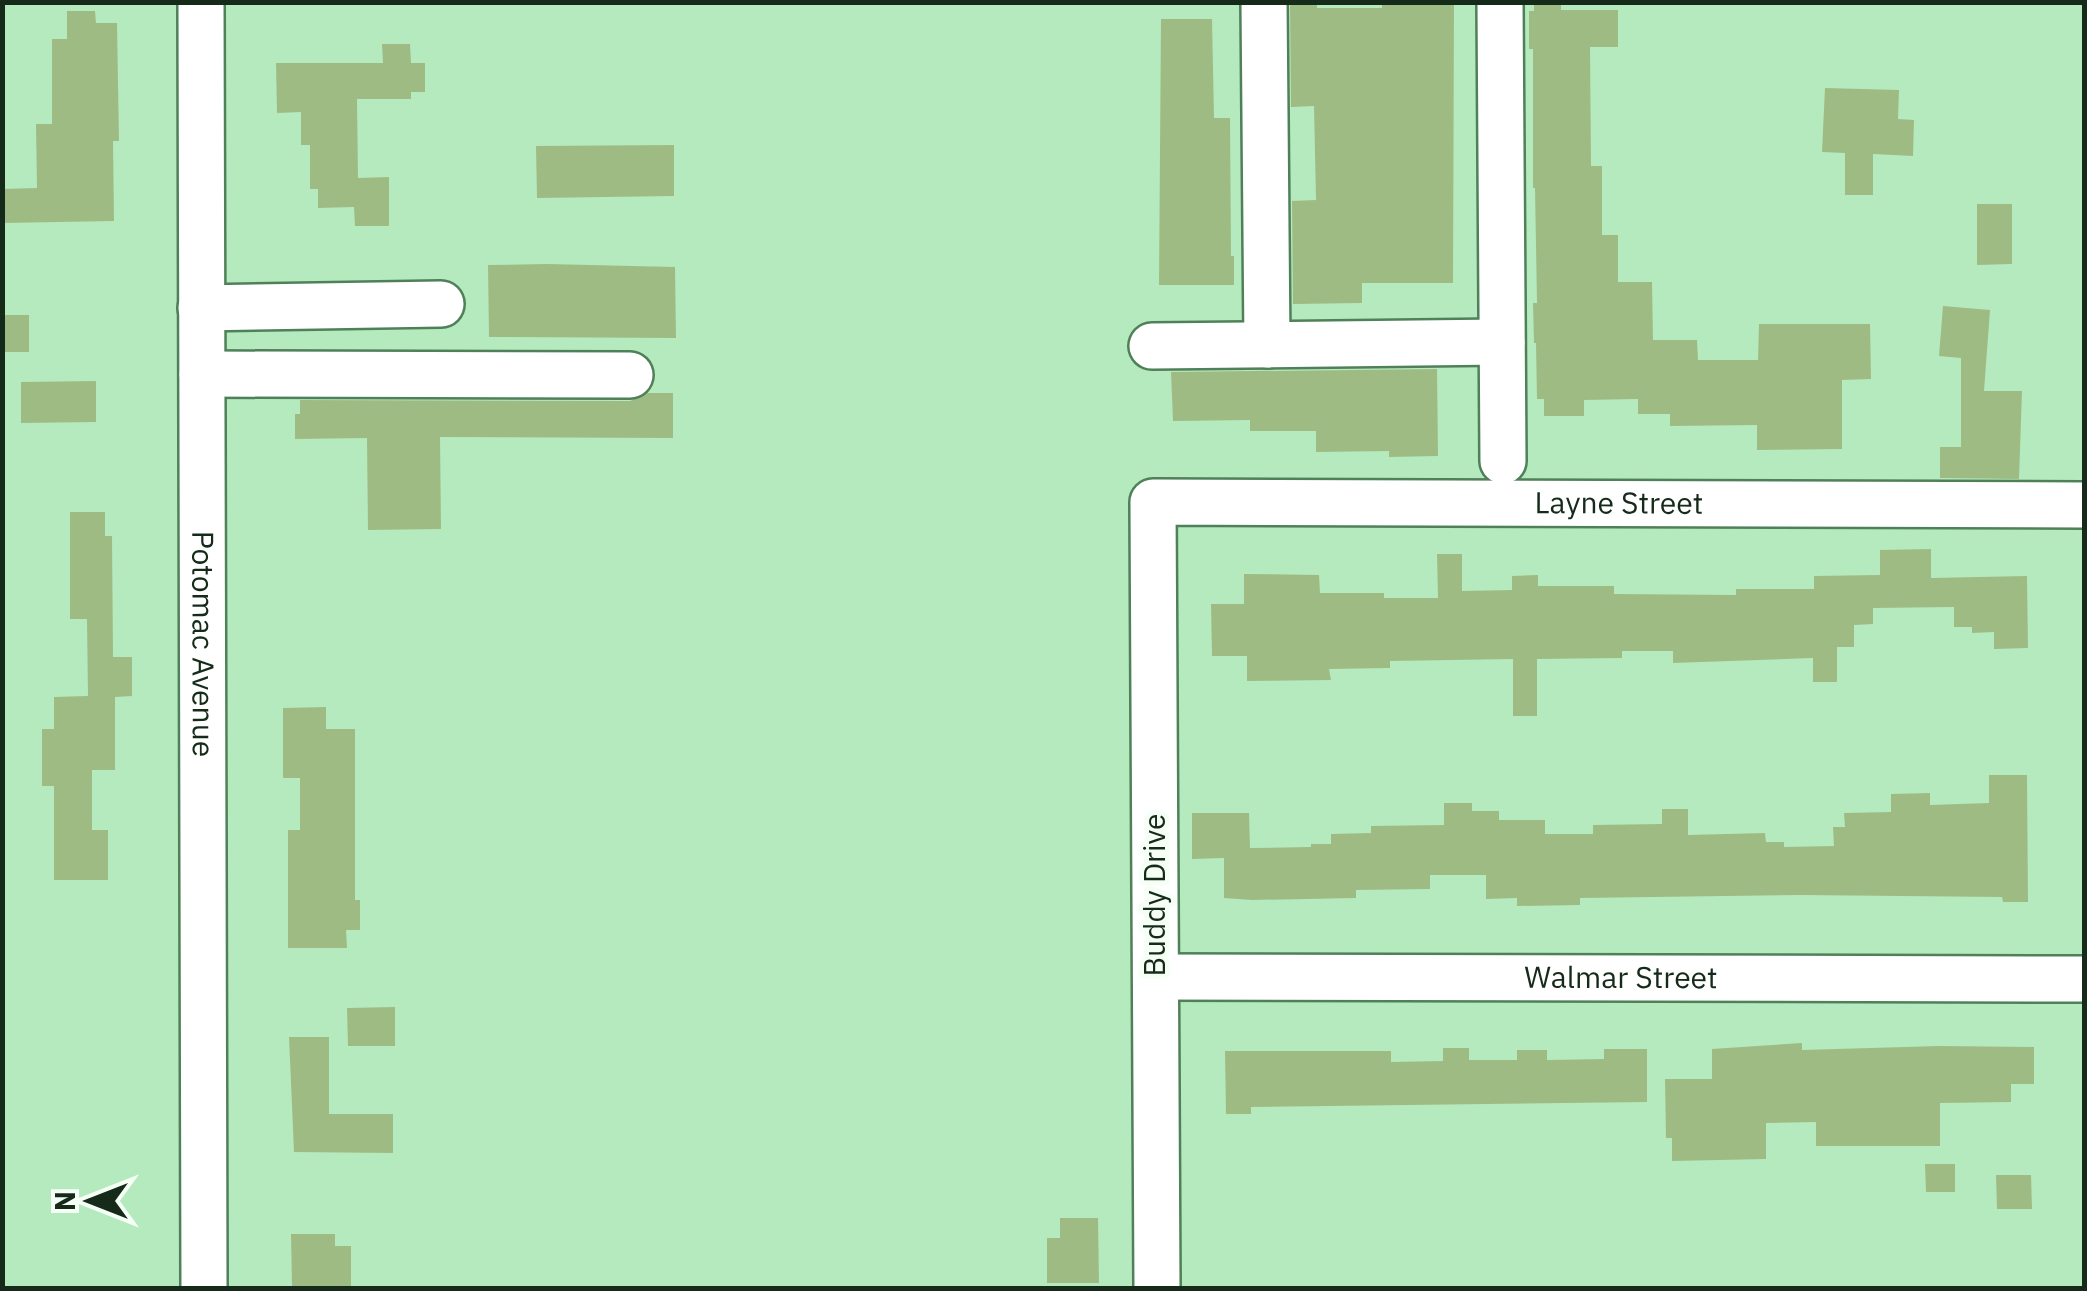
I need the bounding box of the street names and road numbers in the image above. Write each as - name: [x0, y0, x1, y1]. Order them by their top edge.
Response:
- street label: Layne Street: [1535, 482, 1703, 522]
- street label: Potomac Avenue: [184, 531, 224, 757]
- street label: Buddy Drive: [1134, 813, 1173, 977]
- street label: Walmar Street: [1524, 957, 1718, 996]

